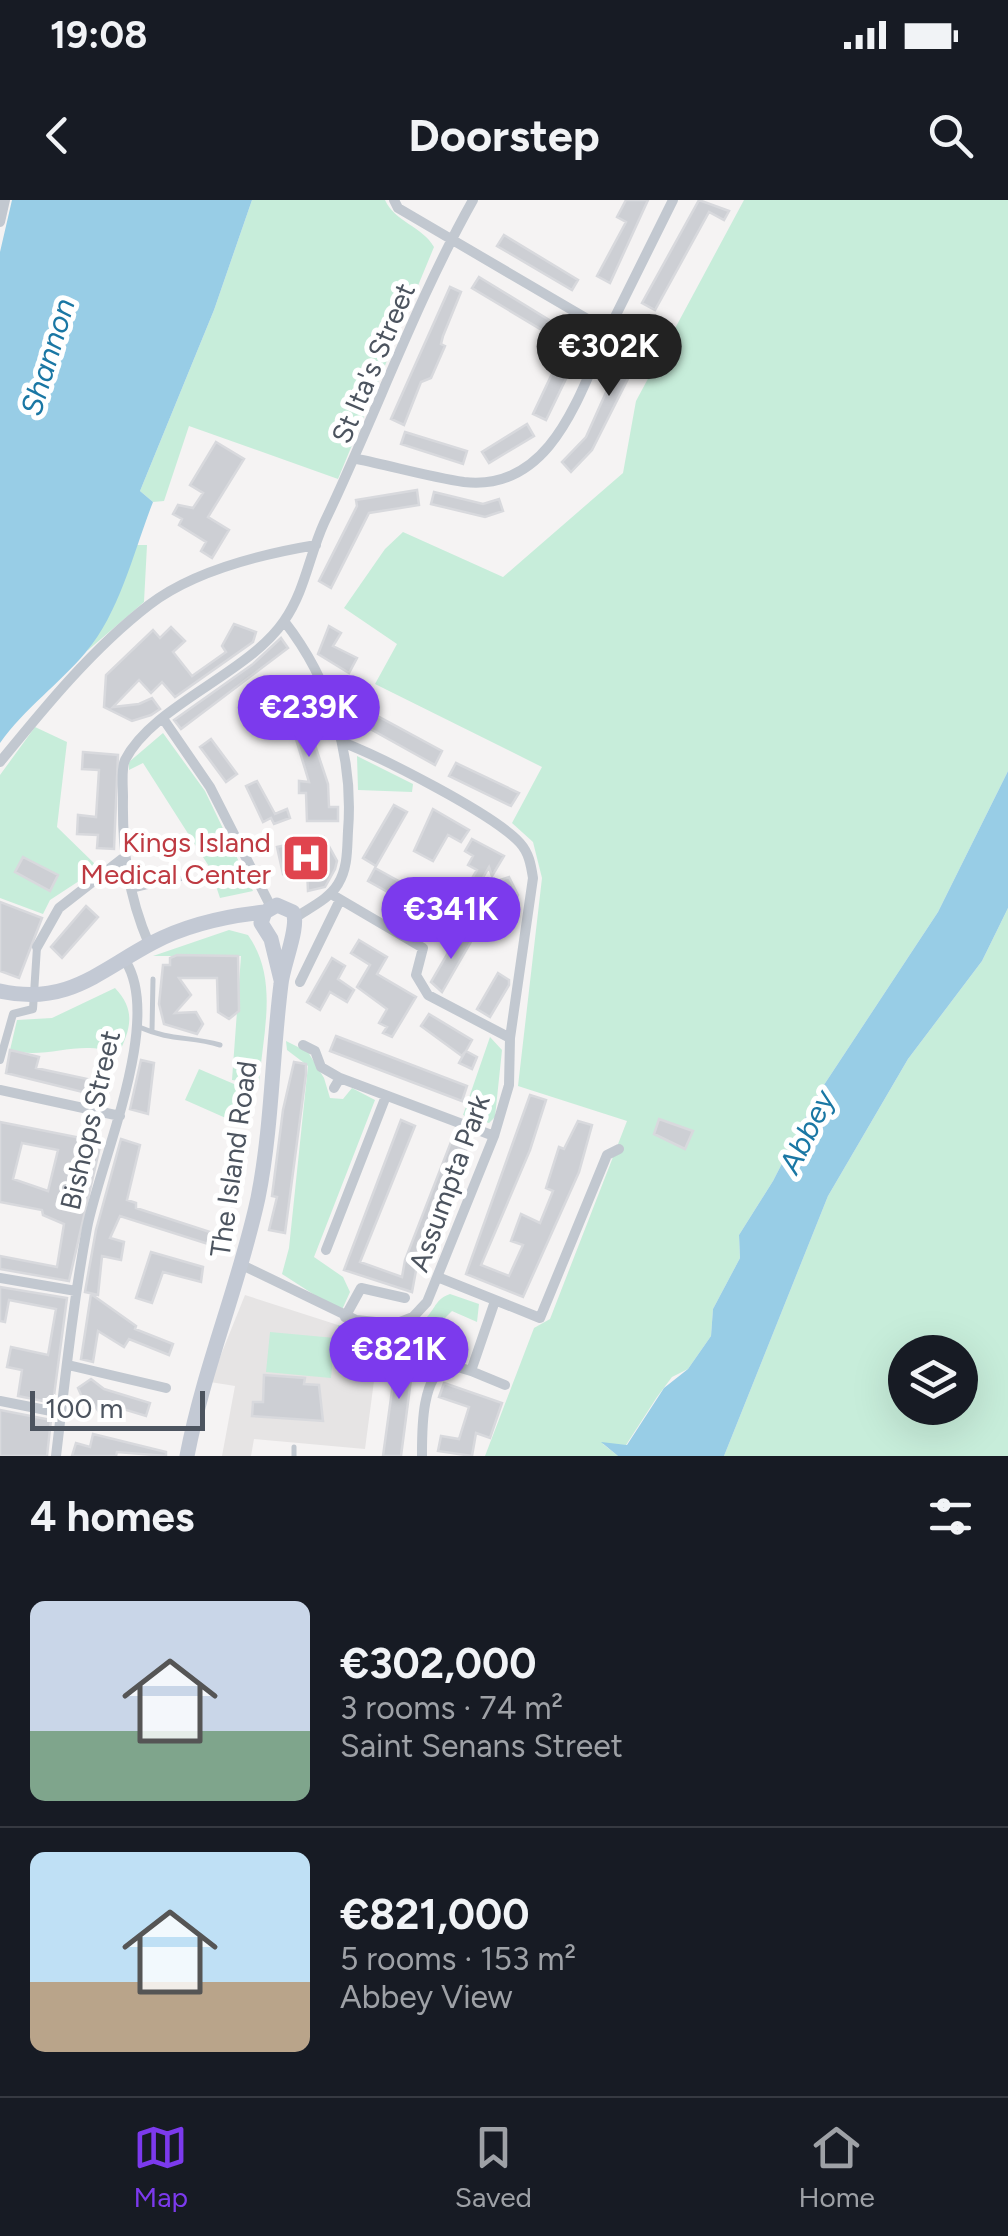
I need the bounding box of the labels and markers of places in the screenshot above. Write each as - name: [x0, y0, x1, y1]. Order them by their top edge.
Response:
- pin: €302K: [539, 314, 679, 399]
- pin: €239K: [239, 675, 379, 760]
- place label: Kings Island Medical Center: [80, 825, 272, 891]
- hospital icon: Kings Island Medical Center: [280, 832, 332, 884]
- pin: €341K: [381, 877, 521, 962]
- pin: €821K: [329, 1317, 469, 1402]

